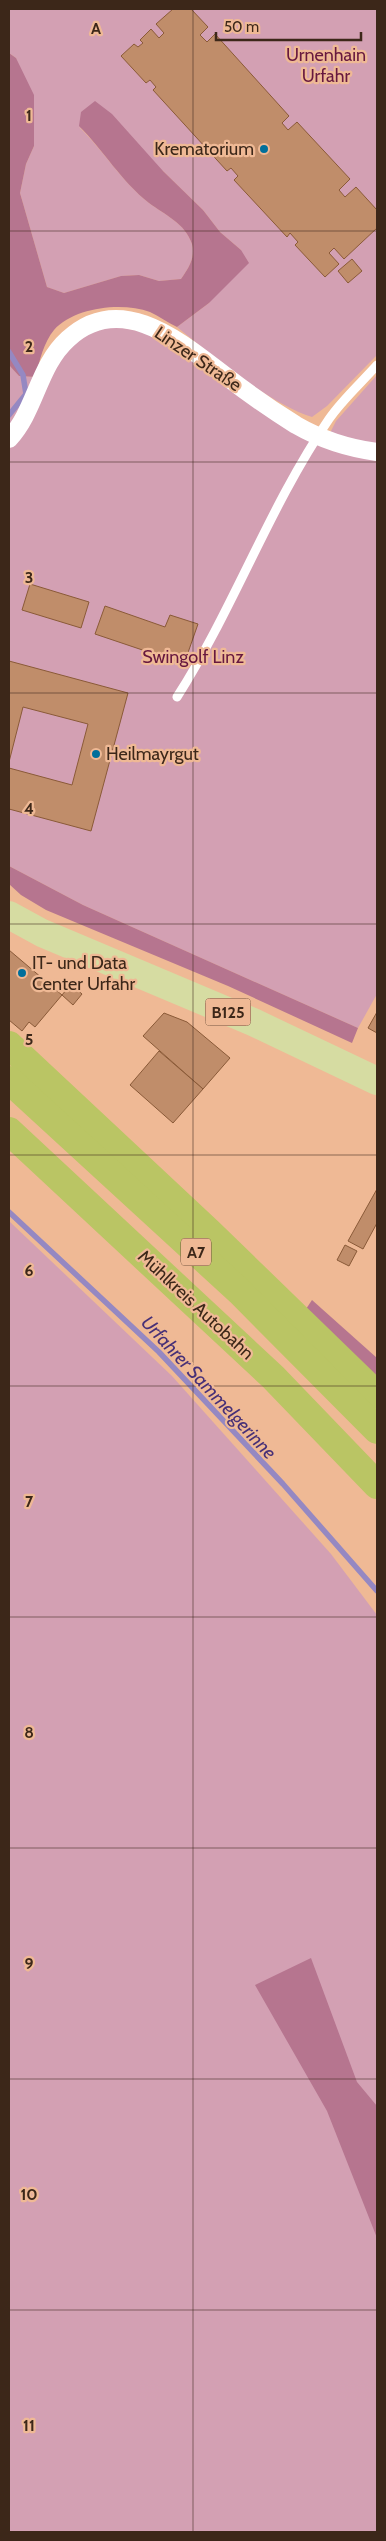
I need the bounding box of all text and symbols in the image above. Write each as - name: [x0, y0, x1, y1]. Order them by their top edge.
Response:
- scale bar: [216, 10, 361, 42]
- text: 50 m: [224, 18, 259, 36]
- text: A: [91, 19, 101, 38]
- park label: Urnenhain Urfahr: [286, 44, 366, 87]
- text: 1: [26, 106, 32, 125]
- place label: Krematorium: [154, 138, 254, 160]
- marker: Krematorium: [258, 143, 270, 155]
- street label: Linzer Straße: [150, 322, 246, 396]
- text: 2: [25, 337, 33, 356]
- text: 3: [25, 568, 33, 587]
- park label: Swingolf Linz: [142, 646, 244, 668]
- place label: Heilmayrgut: [106, 743, 199, 765]
- marker: Heilmayrgut: [90, 748, 102, 760]
- text: 4: [24, 799, 34, 818]
- place label: IT- und Data Center Urfahr: [32, 952, 136, 995]
- marker: IT- und Data Center Urfahr: [16, 967, 28, 979]
- road number: B125: [206, 999, 250, 1026]
- text: 5: [25, 1030, 33, 1049]
- road number: A7: [181, 1238, 211, 1266]
- street label: Mühlkreis Autobahn: [133, 1246, 259, 1364]
- text: 6: [25, 1261, 34, 1280]
- water label: Urfahrer Sammelgerinne: [136, 1311, 281, 1464]
- text: 7: [25, 1492, 34, 1511]
- text: 8: [24, 1723, 34, 1742]
- text: 9: [25, 1954, 34, 1973]
- text: 10: [20, 2185, 38, 2204]
- text: 11: [23, 2416, 35, 2435]

